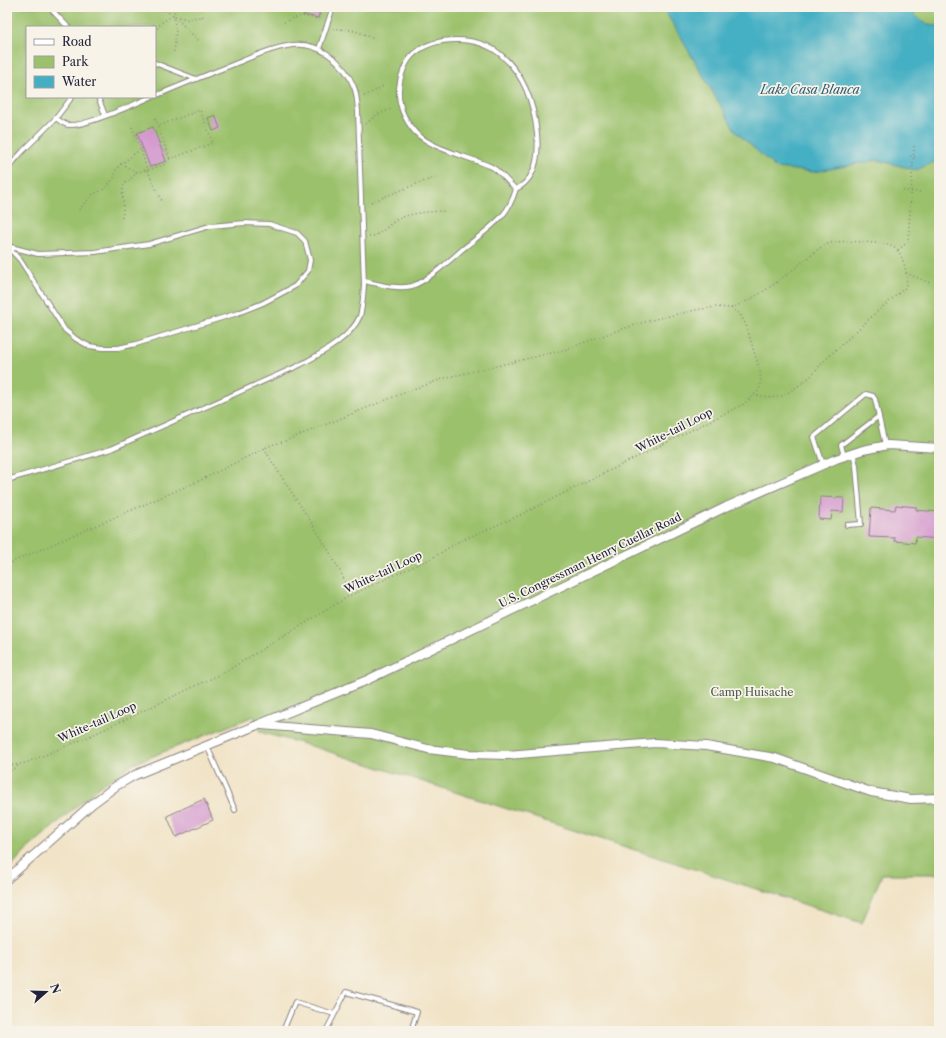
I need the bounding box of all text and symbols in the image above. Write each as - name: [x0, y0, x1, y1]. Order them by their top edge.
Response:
- legend: [26, 26, 156, 98]
- text: Road: [62, 34, 92, 49]
- text: Park: [62, 54, 89, 69]
- text: Water: [61, 74, 96, 89]
- water label: Lake Casa Blanca: [759, 82, 860, 97]
- street label: White-tail Loop: [632, 405, 715, 456]
- street label: U.S. Congressman Henry Cuellar Road: [496, 509, 684, 610]
- street label: White-tail Loop: [341, 548, 424, 597]
- park label: Camp Huisache: [710, 685, 794, 699]
- street label: White-tail Loop: [55, 698, 139, 746]
- north arrow: [26, 972, 66, 1012]
- text: N: [47, 982, 64, 996]

